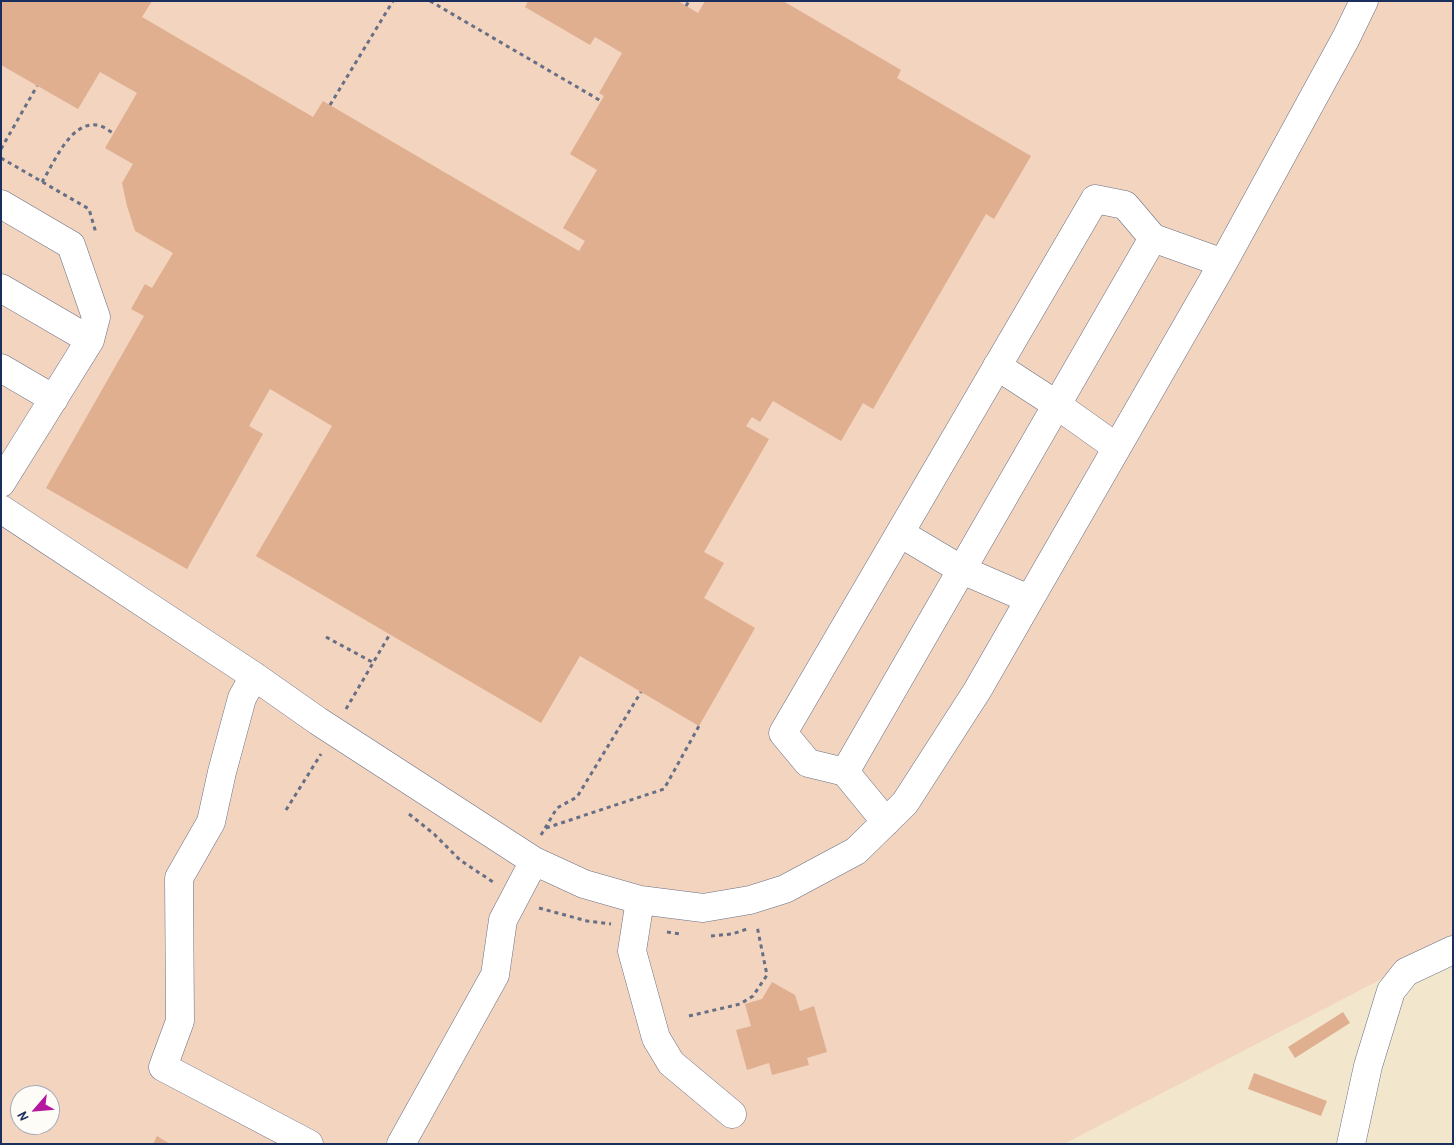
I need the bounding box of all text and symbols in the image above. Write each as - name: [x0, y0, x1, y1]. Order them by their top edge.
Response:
- north arrow: [10, 1085, 60, 1135]
- text: N: [12, 1109, 32, 1124]

